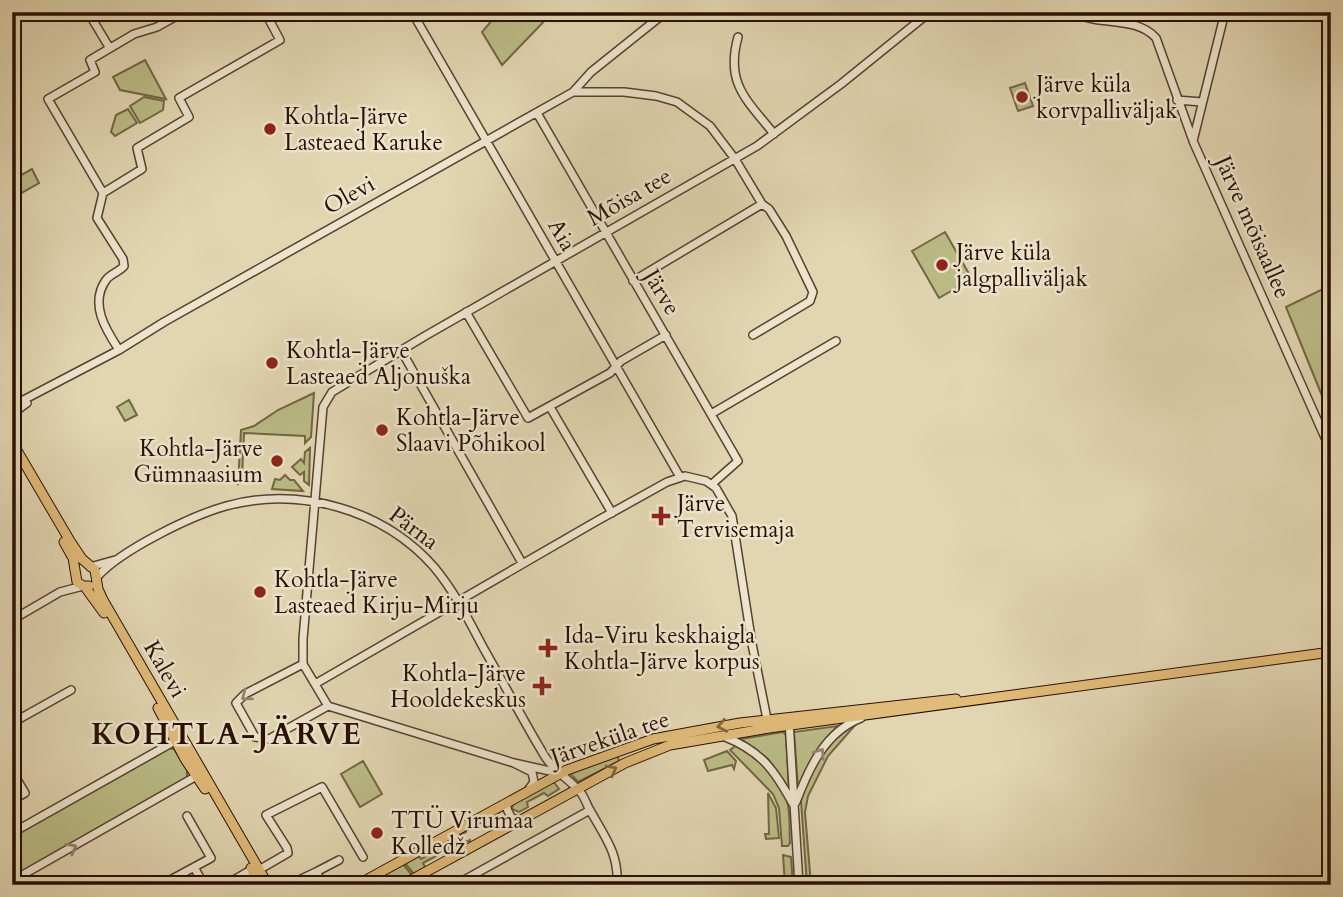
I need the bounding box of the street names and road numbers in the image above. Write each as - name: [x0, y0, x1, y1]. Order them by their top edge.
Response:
- street label: Järve mõisaallee: [1207, 148, 1298, 303]
- street label: Mõisa tee: [581, 160, 677, 234]
- street label: Olevi: [318, 168, 380, 222]
- street label: Aia: [540, 213, 584, 257]
- street label: Järve: [635, 261, 688, 321]
- street label: Pärna: [383, 499, 445, 557]
- street label: Kalevi: [136, 635, 194, 703]
- street label: Järveküla tee: [544, 703, 673, 774]

